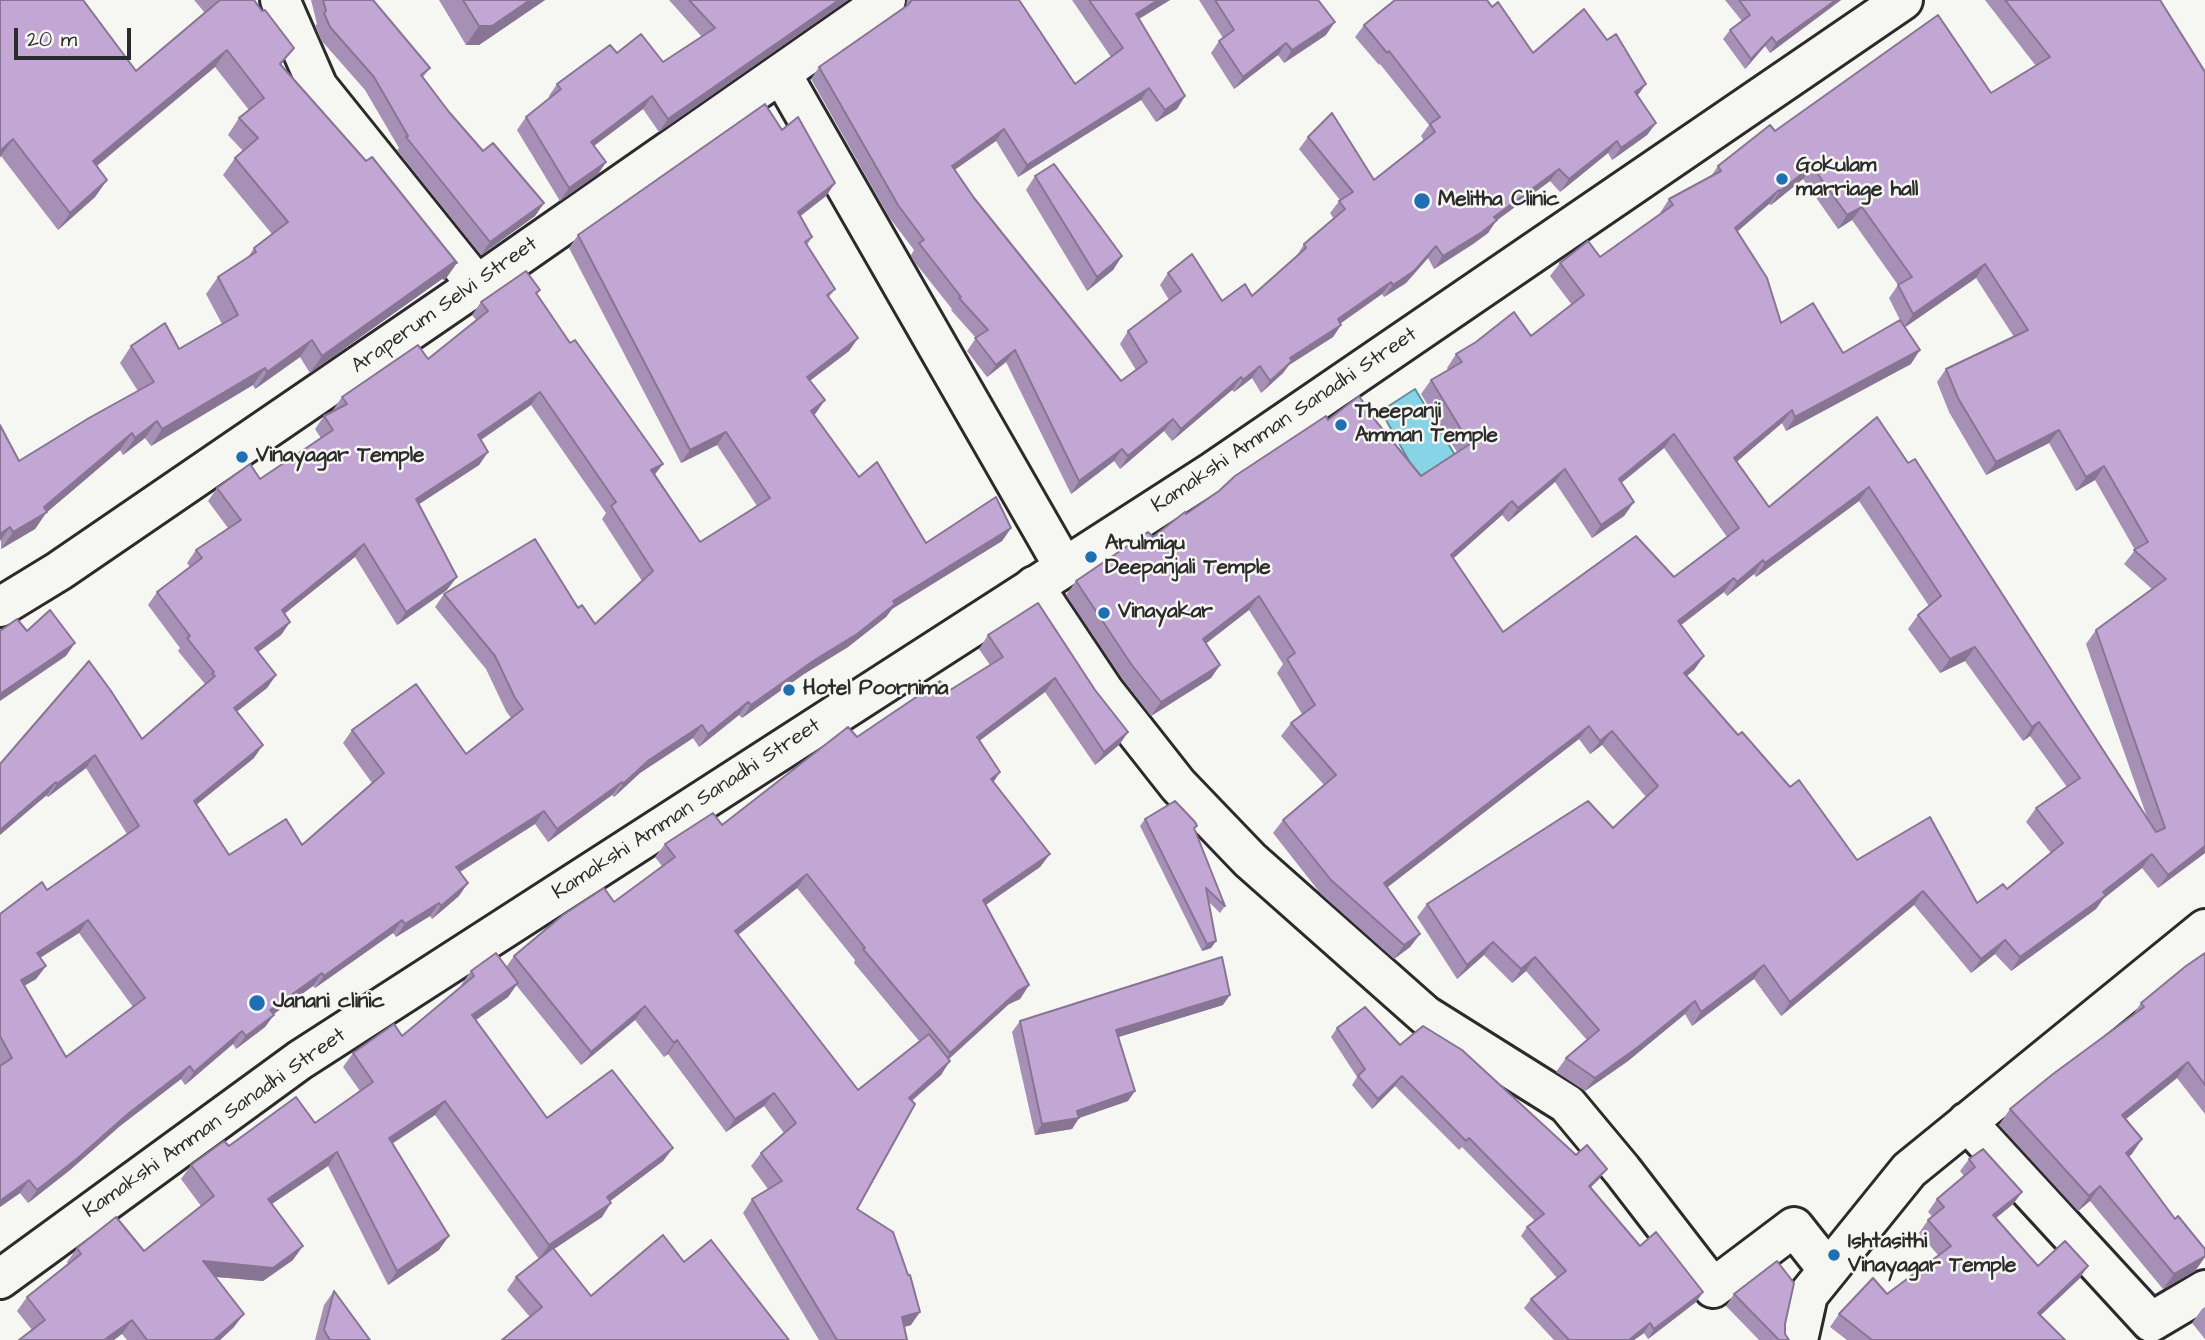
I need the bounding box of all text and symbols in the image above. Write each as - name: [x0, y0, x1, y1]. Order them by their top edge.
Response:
- scale bar: [18, 14, 135, 58]
- text: 20 m: [27, 25, 77, 54]
- place label: Gokulam marriage hall: [1796, 154, 1918, 204]
- marker: Gokulam marriage hall: [1774, 171, 1790, 187]
- place label: Melitha Clinic: [1438, 188, 1560, 214]
- marker: Melitha Clinic: [1412, 191, 1432, 211]
- street label: Araperum Selvi Street: [347, 232, 543, 380]
- street label: Kamakshi Amman Sanadhi Street: [1148, 323, 1422, 519]
- place label: Theepanji Amman Temple: [1355, 400, 1498, 450]
- marker: Theepanji Amman Temple: [1333, 417, 1349, 433]
- place label: Vinayagar Temple: [256, 444, 424, 470]
- marker: Vinayagar Temple: [234, 449, 250, 465]
- place label: Arulmigu Deepanjali Temple: [1105, 532, 1271, 582]
- marker: Arulmigu Deepanjali Temple: [1083, 549, 1099, 565]
- place label: Vinayakar: [1118, 600, 1213, 626]
- marker: Vinayakar: [1096, 605, 1112, 621]
- place label: Hotel Poornima: [803, 677, 948, 703]
- marker: Hotel Poornima: [781, 682, 797, 698]
- street label: Kamakshi Amman Sanadhi Street: [548, 714, 826, 906]
- place label: Janani clinic: [273, 990, 385, 1016]
- marker: Janani clinic: [247, 993, 267, 1013]
- street label: Kamakshi Amman Sanadhi Street: [79, 1023, 351, 1225]
- place label: Ishtasithi Vinayagar Temple: [1848, 1230, 2016, 1280]
- marker: Ishtasithi Vinayagar Temple: [1826, 1247, 1842, 1263]

